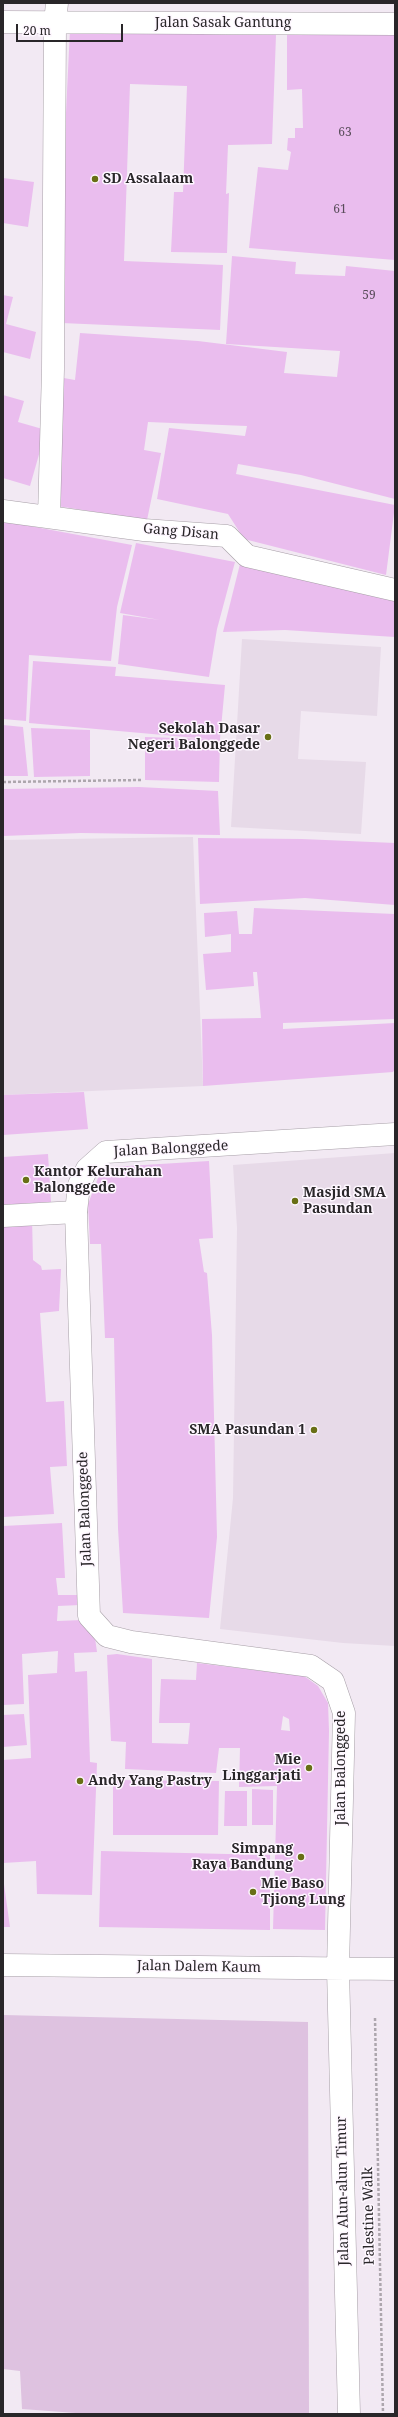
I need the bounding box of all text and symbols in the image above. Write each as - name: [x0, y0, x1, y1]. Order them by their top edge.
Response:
- street label: Jalan Sasak Gantung: [155, 15, 291, 31]
- scale bar: [18, 16, 125, 42]
- text: 20 m: [23, 22, 51, 39]
- house number: 63: [338, 126, 352, 140]
- place label: SD Assalaam: [103, 171, 193, 187]
- marker: SD Assalaam: [90, 174, 100, 184]
- house number: 61: [333, 203, 347, 217]
- house number: 59: [362, 289, 376, 303]
- street label: Gang Disan: [142, 520, 220, 544]
- place label: Sekolah Dasar Negeri Balonggede: [128, 721, 260, 754]
- marker: Sekolah Dasar Negeri Balonggede: [263, 732, 273, 742]
- street label: Jalan Balonggede: [113, 1138, 229, 1160]
- place label: Kantor Kelurahan Balonggede: [34, 1164, 162, 1196]
- marker: Kantor Kelurahan Balonggede: [21, 1175, 31, 1185]
- place label: Masjid SMA Pasundan: [303, 1185, 386, 1218]
- marker: Masjid SMA Pasundan: [290, 1196, 300, 1206]
- place label: SMA Pasundan 1: [189, 1422, 306, 1438]
- marker: SMA Pasundan 1: [309, 1425, 319, 1435]
- street label: Jalan Balonggede: [75, 1451, 95, 1567]
- street label: Jalan Balonggede: [333, 1711, 349, 1825]
- place label: Mie Linggarjati: [222, 1752, 301, 1784]
- marker: Mie Linggarjati: [304, 1763, 314, 1773]
- place label: Andy Yang Pastry: [88, 1773, 212, 1789]
- marker: Andy Yang Pastry: [75, 1776, 85, 1786]
- place label: Simpang Raya Bandung: [192, 1841, 293, 1874]
- marker: Simpang Raya Bandung: [296, 1852, 306, 1862]
- place label: Mie Baso Tjiong Lung: [261, 1876, 345, 1908]
- marker: Mie Baso Tjiong Lung: [248, 1887, 258, 1897]
- street label: Jalan Dalem Kaum: [137, 1958, 261, 1976]
- street label: Jalan Alun-alun Timur: [333, 2116, 353, 2266]
- street label: Palestine Walk: [360, 2167, 378, 2265]

